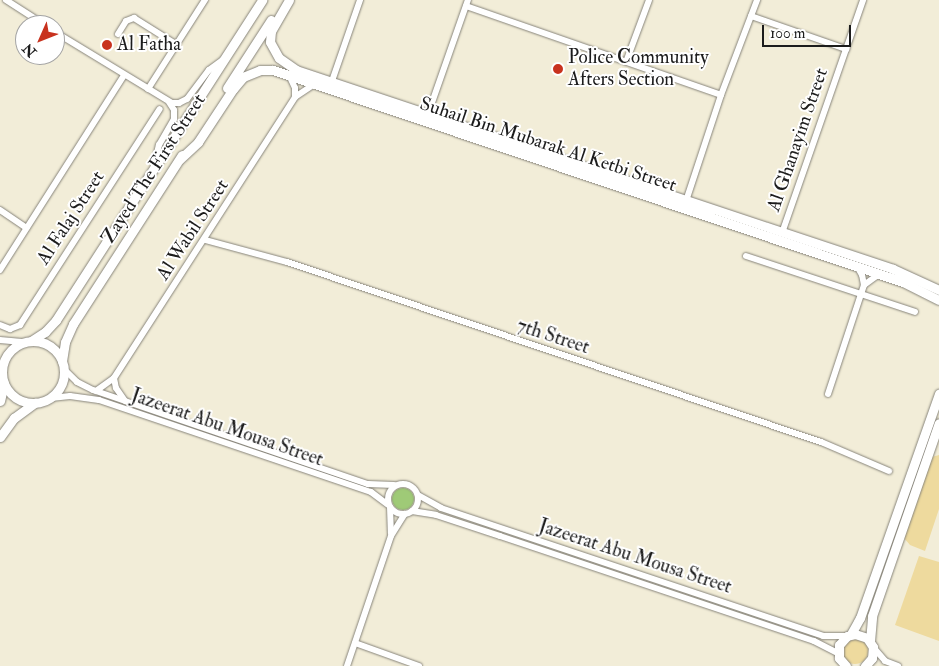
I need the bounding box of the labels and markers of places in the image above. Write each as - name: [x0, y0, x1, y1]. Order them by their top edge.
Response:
- place label: Al Fatha: [117, 34, 181, 56]
- marker: Al Fatha: [101, 39, 113, 51]
- place label: Police Community Afters Section: [568, 47, 709, 91]
- marker: Police Community Afters Section: [552, 63, 564, 75]

